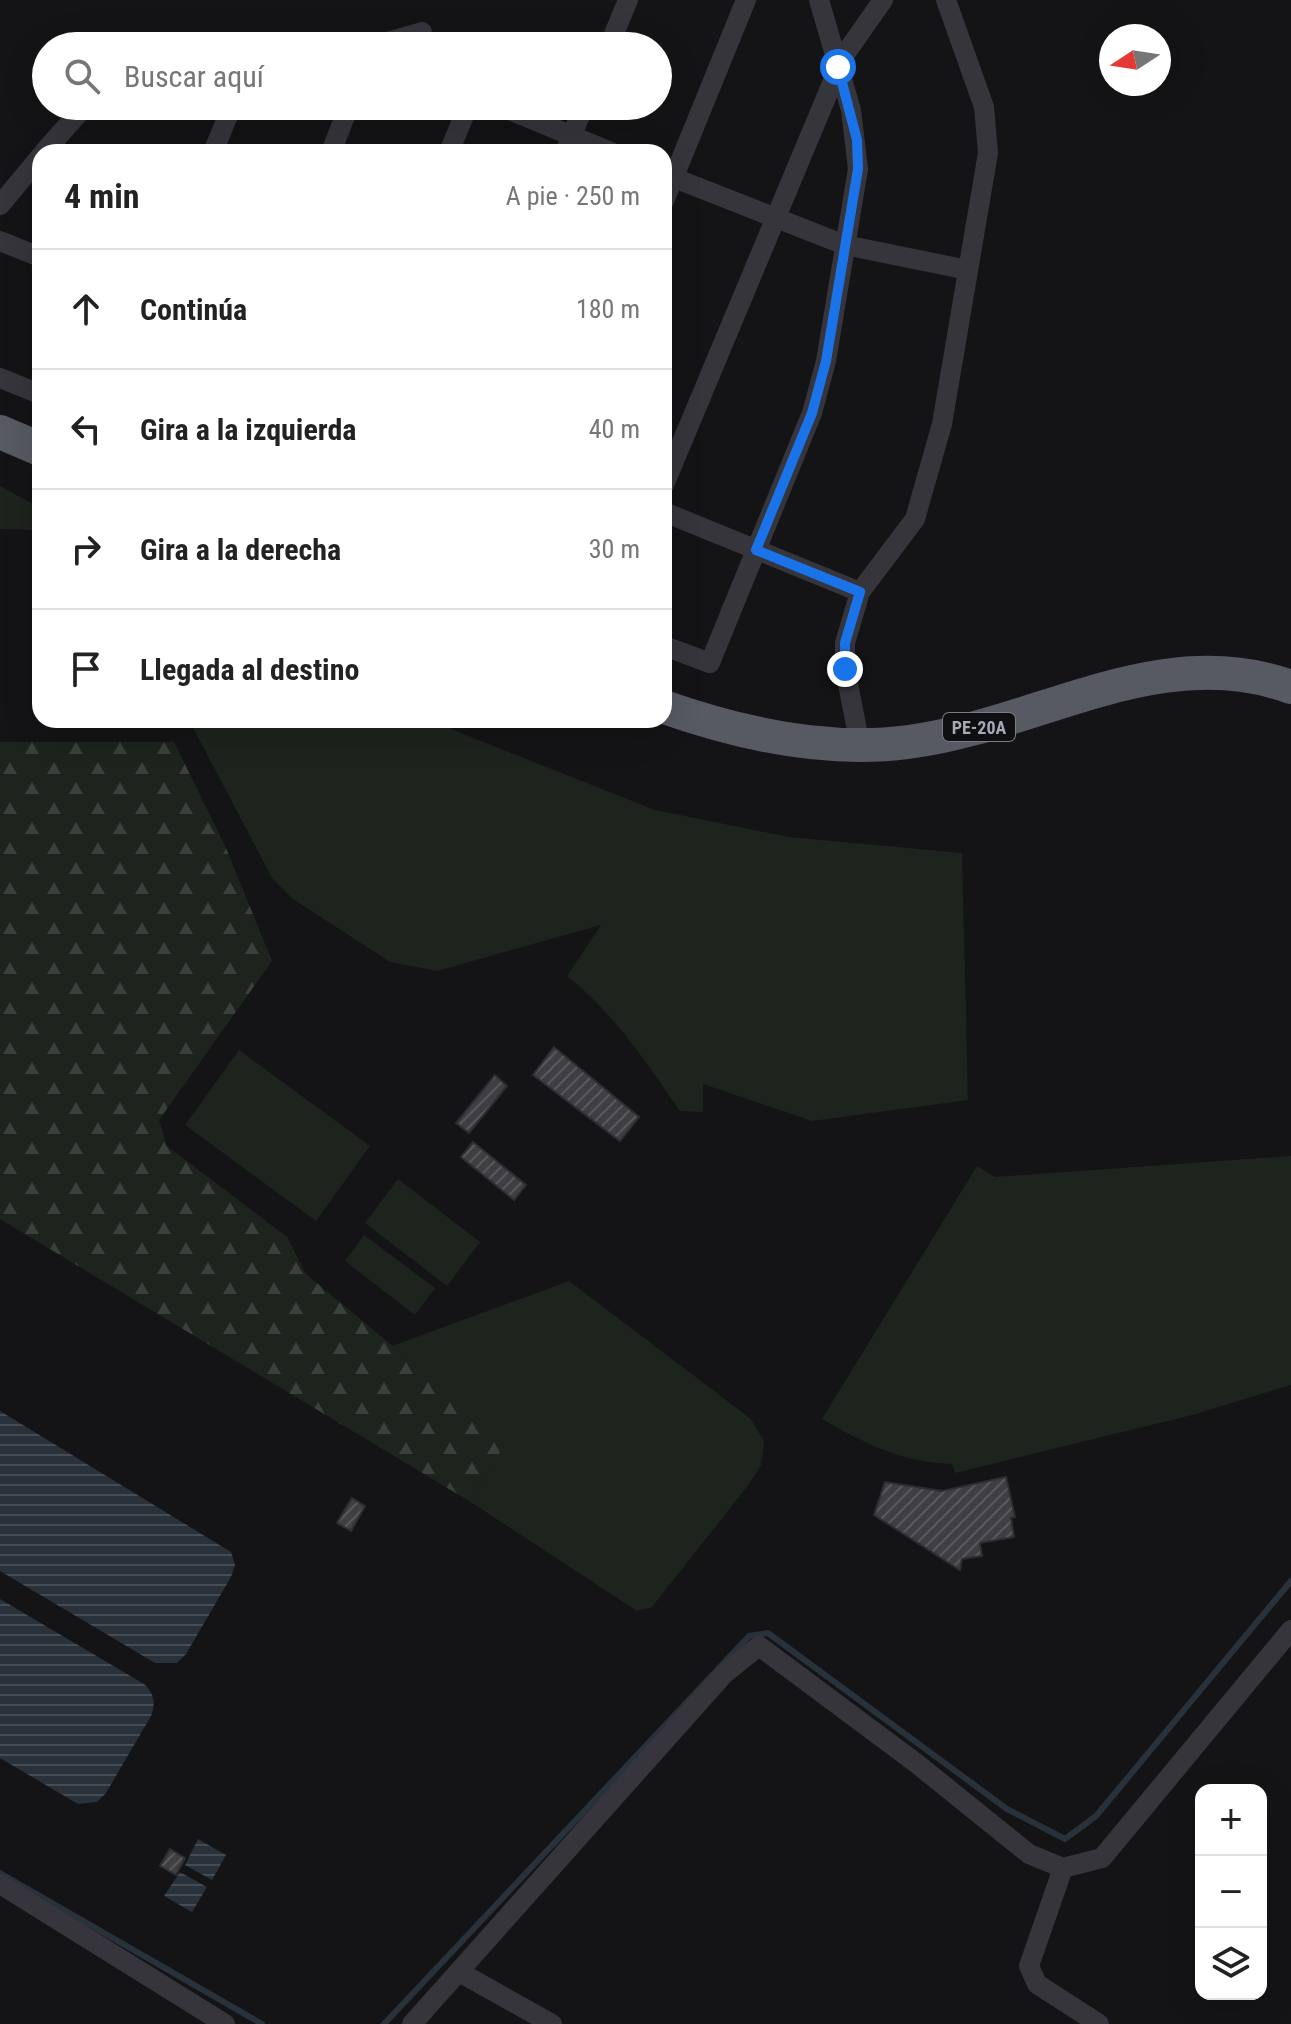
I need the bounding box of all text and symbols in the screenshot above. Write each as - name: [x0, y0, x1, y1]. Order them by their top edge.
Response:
- north arrow: [1099, 24, 1171, 96]
- search box: [32, 32, 672, 120]
- route start: [820, 49, 856, 85]
- icon: search: [60, 54, 104, 98]
- text: Buscar aquí: [124, 59, 264, 94]
- text: 4 min: [64, 176, 140, 216]
- text: A pie · 250 m: [506, 181, 640, 211]
- icon: ahead: [64, 287, 108, 331]
- text: Continúa: [140, 292, 247, 327]
- text: 180 m: [576, 294, 640, 324]
- icon: left: [64, 407, 108, 451]
- text: Gira a la izquierda: [140, 412, 356, 447]
- text: 40 m: [589, 414, 640, 444]
- icon: right: [64, 527, 108, 571]
- text: Gira a la derecha: [140, 532, 341, 567]
- text: 30 m: [589, 534, 640, 564]
- icon: arrive: [64, 647, 108, 691]
- route end: [827, 651, 863, 687]
- text: Llegada al destino: [140, 652, 359, 687]
- road number: PE-20A: [943, 713, 1015, 741]
- map controls: [1195, 1784, 1267, 2000]
- button: +: [1195, 1784, 1267, 1856]
- button: −: [1195, 1856, 1267, 1928]
- button: layers: [1195, 1928, 1267, 2000]

